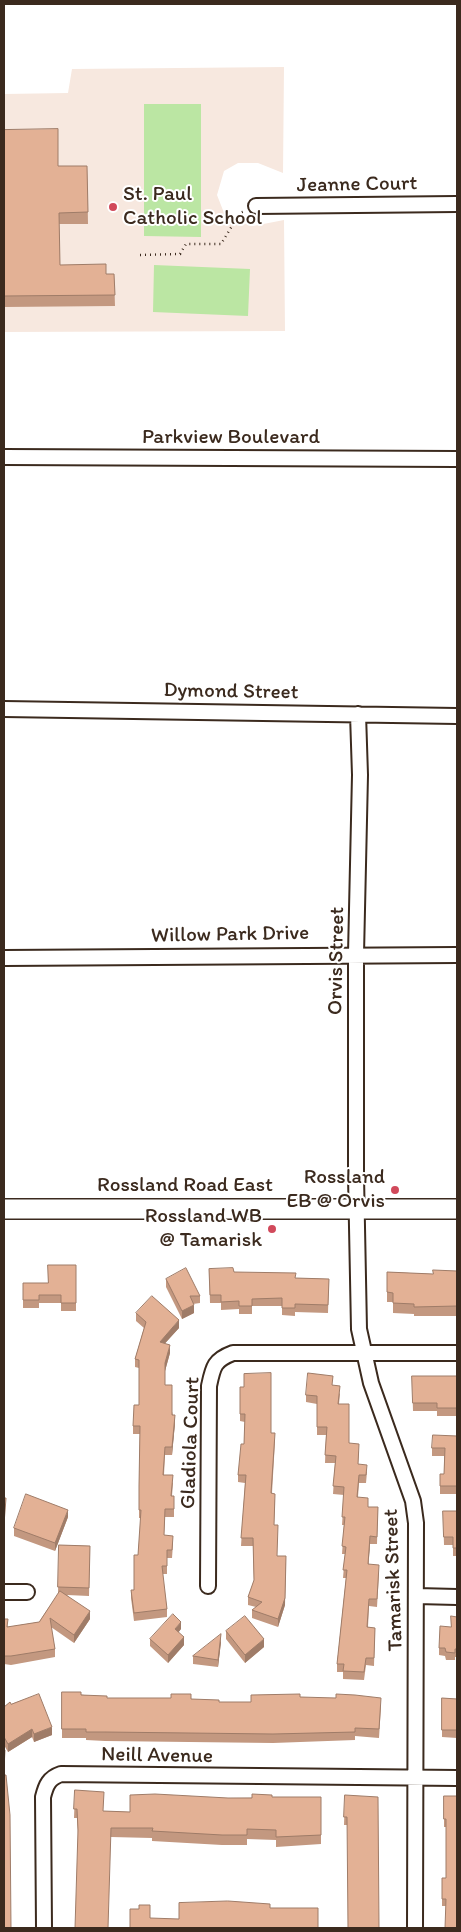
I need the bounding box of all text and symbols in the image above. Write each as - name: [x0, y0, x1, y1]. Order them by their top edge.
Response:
- street label: Jeanne Court: [297, 171, 417, 199]
- place label: St. Paul Catholic School: [123, 182, 262, 232]
- marker: St. Paul Catholic School: [107, 201, 119, 213]
- street label: Parkview Boulevard: [142, 425, 320, 451]
- street label: Dymond Street: [163, 678, 299, 706]
- street label: Orvis Street: [323, 907, 351, 1015]
- street label: Willow Park Drive: [151, 921, 309, 949]
- place label: Rossland EB @ Orvis: [287, 1165, 385, 1215]
- street label: Rossland Road East: [97, 1173, 273, 1199]
- marker: Rossland EB @ Orvis: [389, 1184, 401, 1196]
- place label: Rossland WB @ Tamarisk: [145, 1204, 262, 1254]
- marker: Rossland WB @ Tamarisk: [266, 1223, 278, 1235]
- street label: Gladiola Court: [176, 1377, 206, 1509]
- street label: Tamarisk Street: [379, 1508, 409, 1652]
- street label: Neill Avenue: [101, 1742, 213, 1770]

